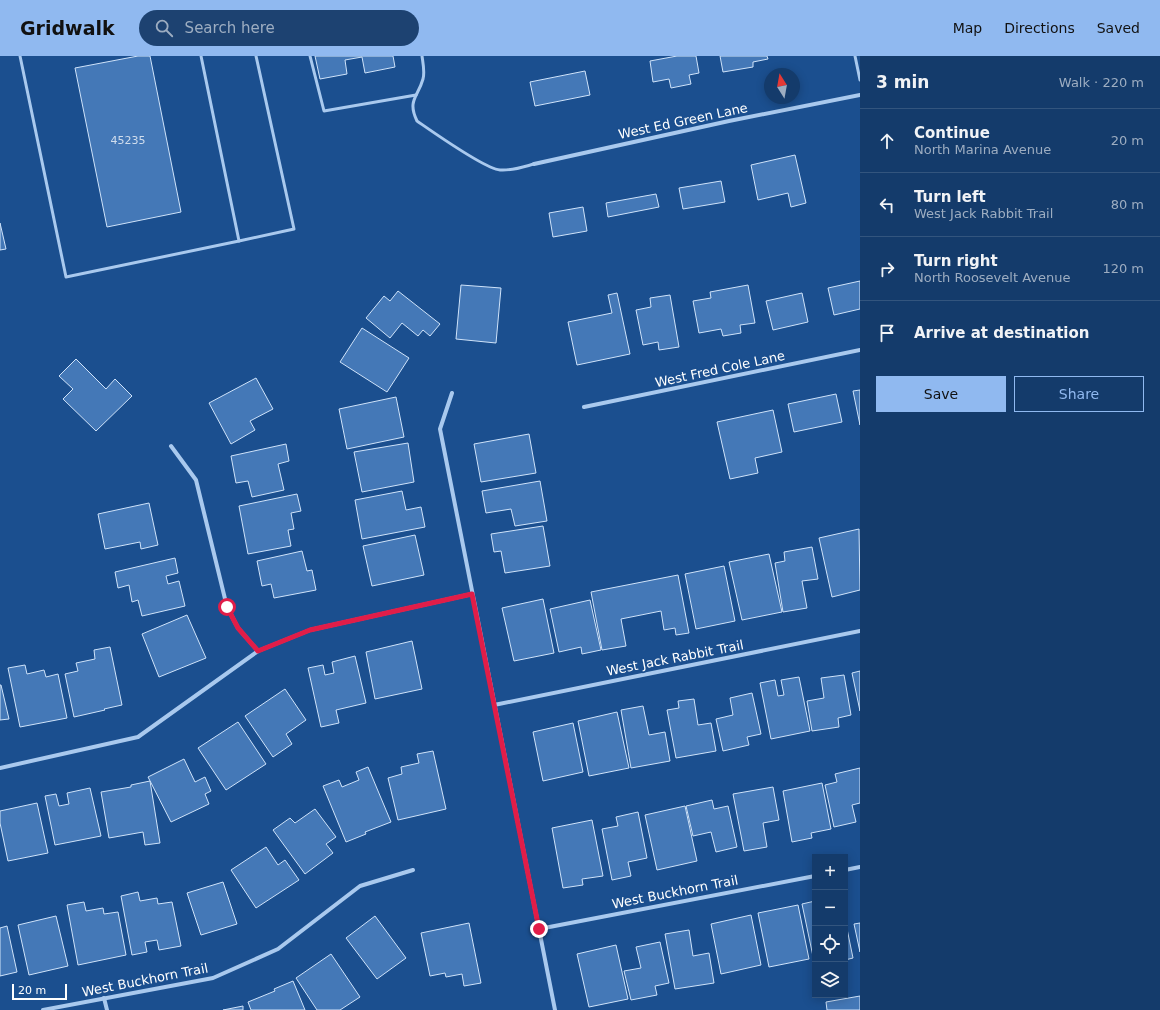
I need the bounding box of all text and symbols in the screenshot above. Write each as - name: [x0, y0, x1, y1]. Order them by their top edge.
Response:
- search box: [139, 10, 419, 46]
- text: Gridwalk: [20, 17, 115, 39]
- icon: search: [153, 17, 175, 39]
- text: Search here: [185, 19, 275, 37]
- text: Map: [953, 20, 982, 36]
- text: Directions: [1004, 20, 1075, 36]
- text: Saved: [1097, 20, 1140, 36]
- north arrow: [764, 68, 800, 104]
- text: 3 min: [876, 72, 929, 92]
- text: Walk · 220 m: [1059, 75, 1144, 90]
- street label: West Ed Green Lane: [617, 100, 749, 142]
- text: Continue: [914, 124, 990, 142]
- icon: ahead: [876, 130, 898, 152]
- text: 20 m: [1111, 133, 1144, 148]
- house number: 45235: [111, 134, 146, 147]
- text: North Marina Avenue: [914, 142, 1051, 157]
- text: Turn left: [914, 188, 986, 206]
- icon: left: [876, 194, 898, 216]
- text: 80 m: [1111, 197, 1144, 212]
- text: West Jack Rabbit Trail: [914, 206, 1053, 221]
- text: Turn right: [914, 252, 998, 270]
- icon: right: [876, 258, 898, 280]
- text: 120 m: [1102, 261, 1144, 276]
- text: North Roosevelt Avenue: [914, 270, 1070, 285]
- icon: arrive: [876, 322, 898, 344]
- text: Arrive at destination: [914, 324, 1089, 342]
- street label: West Fred Cole Lane: [654, 348, 786, 390]
- button: Save: [876, 376, 1006, 412]
- button: Share: [1014, 376, 1144, 412]
- route start: [218, 598, 236, 616]
- street label: West Jack Rabbit Trail: [605, 637, 745, 679]
- map controls: [812, 854, 848, 998]
- button: +: [812, 854, 848, 890]
- street label: West Buckhorn Trail: [611, 872, 739, 912]
- button: −: [812, 890, 848, 926]
- route end: [530, 920, 548, 938]
- button: locate: [812, 926, 848, 962]
- street label: West Buckhorn Trail: [81, 960, 209, 1000]
- button: layers: [812, 962, 848, 998]
- scale bar: [12, 982, 67, 1001]
- text: 20 m: [18, 984, 46, 997]

